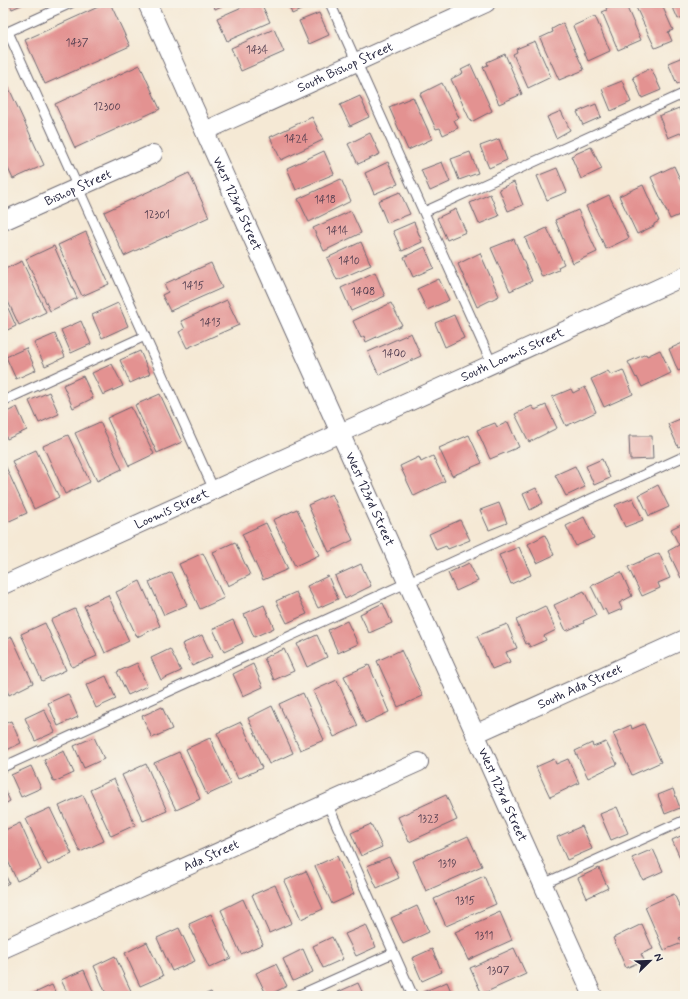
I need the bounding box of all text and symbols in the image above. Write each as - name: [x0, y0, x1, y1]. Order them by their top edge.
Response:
- house number: 1437: [66, 36, 89, 50]
- street label: South Bishop Street: [295, 38, 396, 96]
- house number: 1434: [246, 43, 269, 57]
- house number: 12300: [93, 100, 121, 114]
- house number: 1424: [284, 132, 309, 146]
- street label: West 123rd Street: [209, 154, 266, 253]
- street label: Bishop Street: [42, 165, 114, 210]
- house number: 1418: [314, 193, 336, 207]
- house number: 12301: [144, 208, 170, 222]
- house number: 1414: [326, 224, 349, 238]
- house number: 1410: [338, 254, 360, 268]
- house number: 1415: [182, 279, 205, 293]
- house number: 1408: [351, 285, 375, 299]
- house number: 1413: [200, 316, 220, 330]
- street label: South Loomis Street: [458, 324, 567, 386]
- house number: 1400: [382, 347, 406, 361]
- street label: West 123rd Street: [341, 450, 398, 549]
- street label: Loomis Street: [132, 485, 212, 533]
- street label: South Ada Street: [535, 660, 625, 713]
- street label: West 123rd Street: [474, 745, 531, 845]
- house number: 1323: [417, 812, 439, 826]
- street label: Ada Street: [180, 836, 242, 875]
- house number: 1319: [437, 857, 457, 871]
- house number: 1315: [455, 894, 476, 908]
- house number: 1311: [475, 929, 493, 943]
- north arrow: [630, 941, 670, 981]
- text: N: [650, 951, 666, 964]
- house number: 1307: [487, 964, 510, 978]

